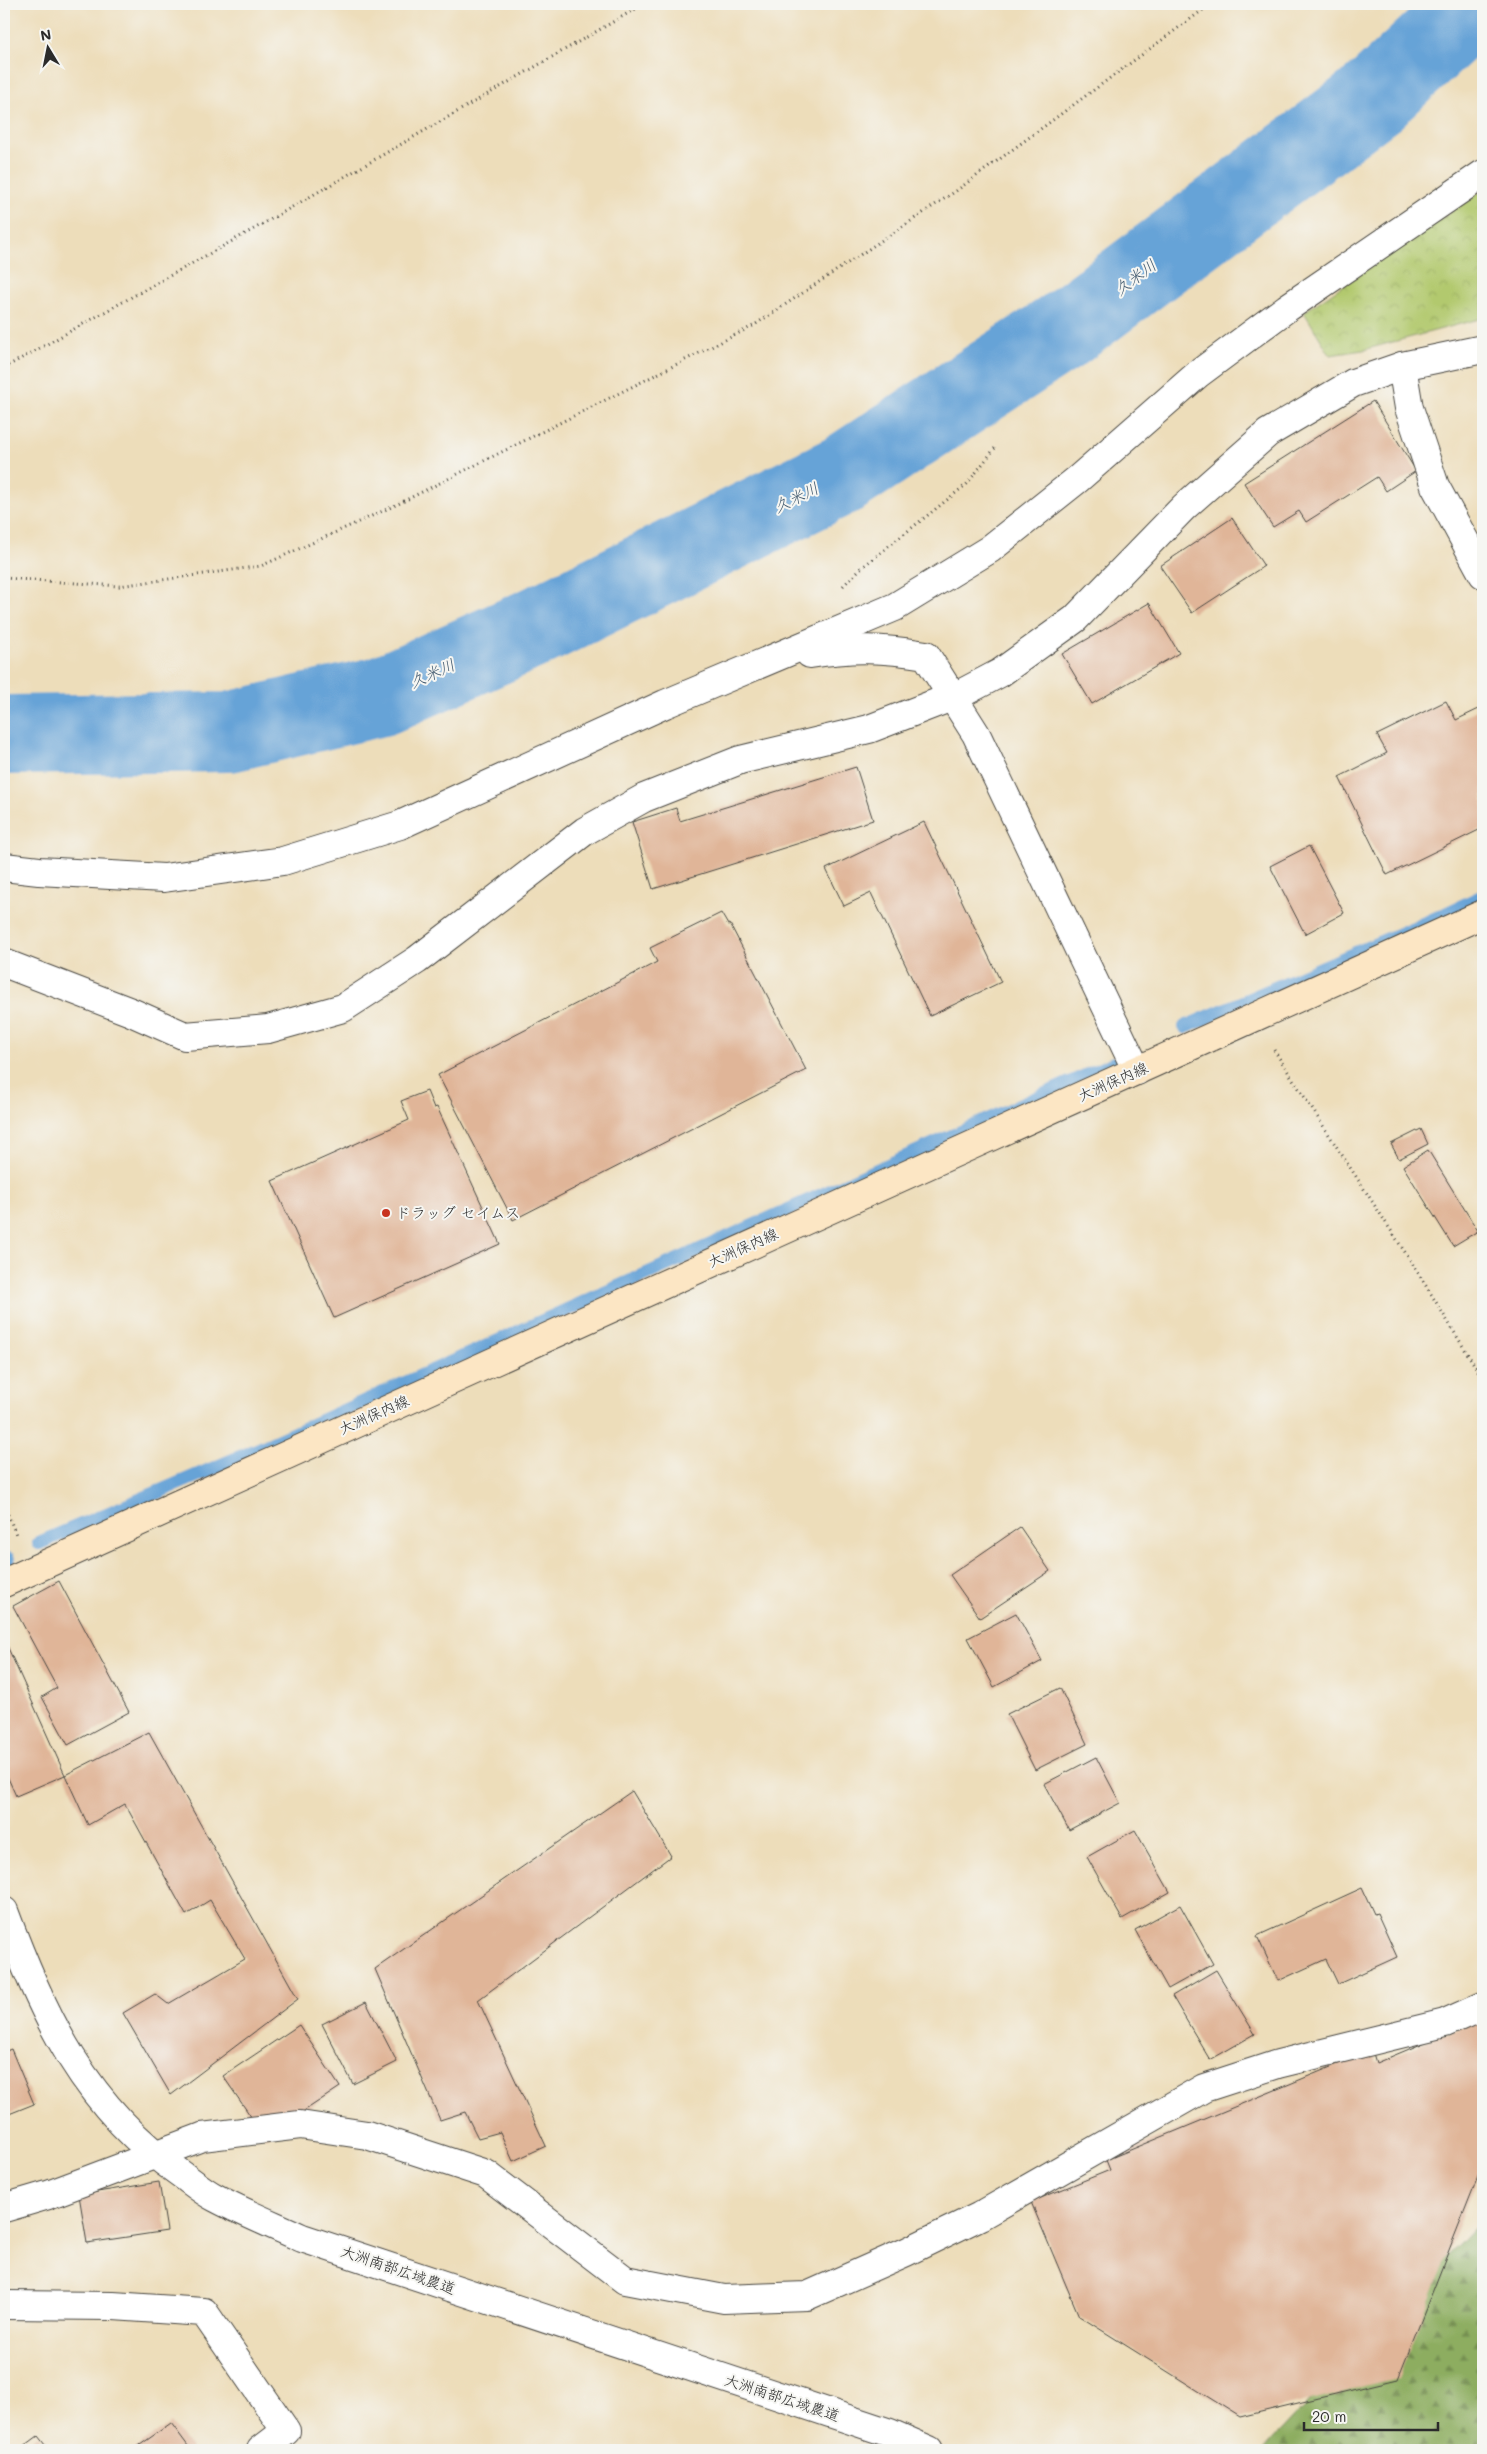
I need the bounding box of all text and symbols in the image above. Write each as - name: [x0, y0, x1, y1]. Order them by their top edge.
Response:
- north arrow: [22, 22, 72, 72]
- text: N: [39, 24, 53, 45]
- water label: 久米川: [1109, 254, 1160, 299]
- water label: 久米川: [770, 477, 822, 517]
- water label: 久米川: [406, 653, 458, 692]
- street label: 大洲保内線: [1074, 1057, 1151, 1105]
- place label: ドラッグ セイムス: [396, 1202, 520, 1222]
- marker: ドラッグ セイムス: [380, 1207, 392, 1219]
- street label: 大洲保内線: [704, 1223, 781, 1271]
- street label: 大洲保内線: [335, 1390, 412, 1438]
- street label: 大洲南部広域農道: [338, 2240, 458, 2298]
- street label: 大洲南部広域農道: [722, 2369, 842, 2425]
- scale bar: [1304, 2399, 1438, 2431]
- text: 20 m: [1312, 2406, 1346, 2426]

